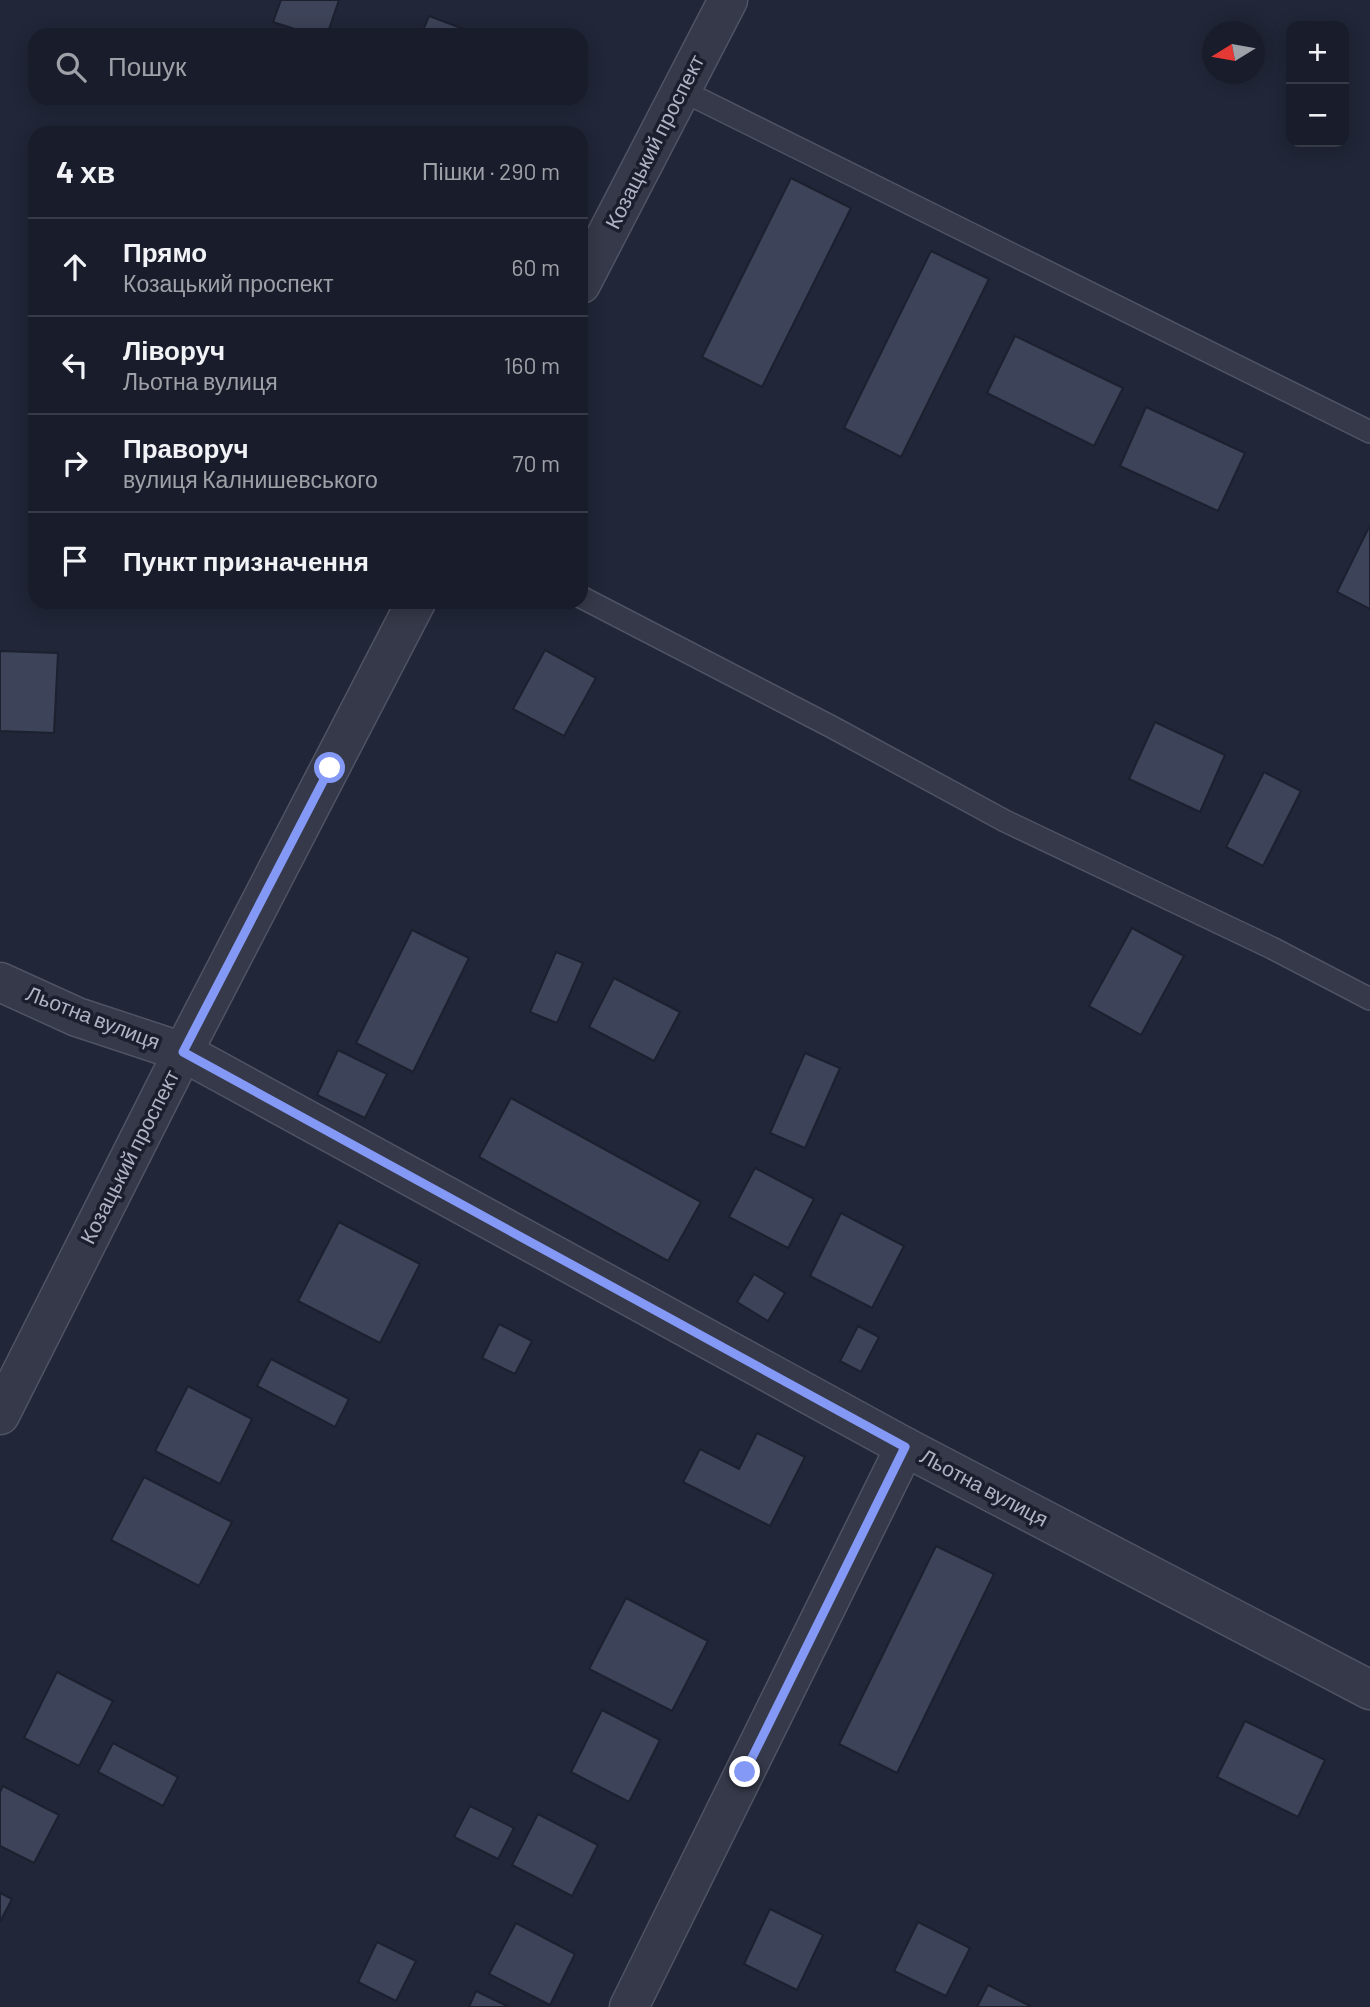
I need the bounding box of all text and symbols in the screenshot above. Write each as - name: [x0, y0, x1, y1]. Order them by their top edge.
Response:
- north arrow: [1202, 21, 1265, 84]
- map controls: [1286, 21, 1349, 147]
- button: +: [1286, 21, 1349, 84]
- search box: [28, 28, 588, 105]
- icon: search: [52, 48, 90, 86]
- text: Пошук: [108, 50, 186, 81]
- street label: Козацький проспект: [599, 50, 709, 233]
- button: −: [1286, 84, 1349, 147]
- text: 4 хв: [56, 153, 115, 189]
- text: Пішки · 290 m: [422, 157, 560, 185]
- text: Прямо: [123, 236, 207, 267]
- icon: ahead: [56, 248, 94, 286]
- text: 60 m: [512, 253, 560, 281]
- text: Козацький проспект: [123, 269, 333, 297]
- text: Ліворуч: [123, 334, 225, 365]
- icon: left: [56, 346, 94, 384]
- text: 160 m: [503, 351, 560, 379]
- text: Льотна вулиця: [123, 367, 278, 395]
- text: Праворуч: [123, 432, 249, 463]
- icon: right: [56, 444, 94, 482]
- text: 70 m: [513, 449, 560, 477]
- text: вулиця Калнишевського: [123, 465, 378, 493]
- icon: arrive: [56, 542, 94, 580]
- text: Пункт призначення: [123, 545, 369, 576]
- route start: [314, 752, 345, 783]
- street label: Льотна вулиця: [23, 980, 164, 1054]
- street label: Козацький проспект: [74, 1065, 184, 1248]
- street label: Льотна вулиця: [917, 1443, 1053, 1531]
- route end: [729, 1756, 760, 1787]

